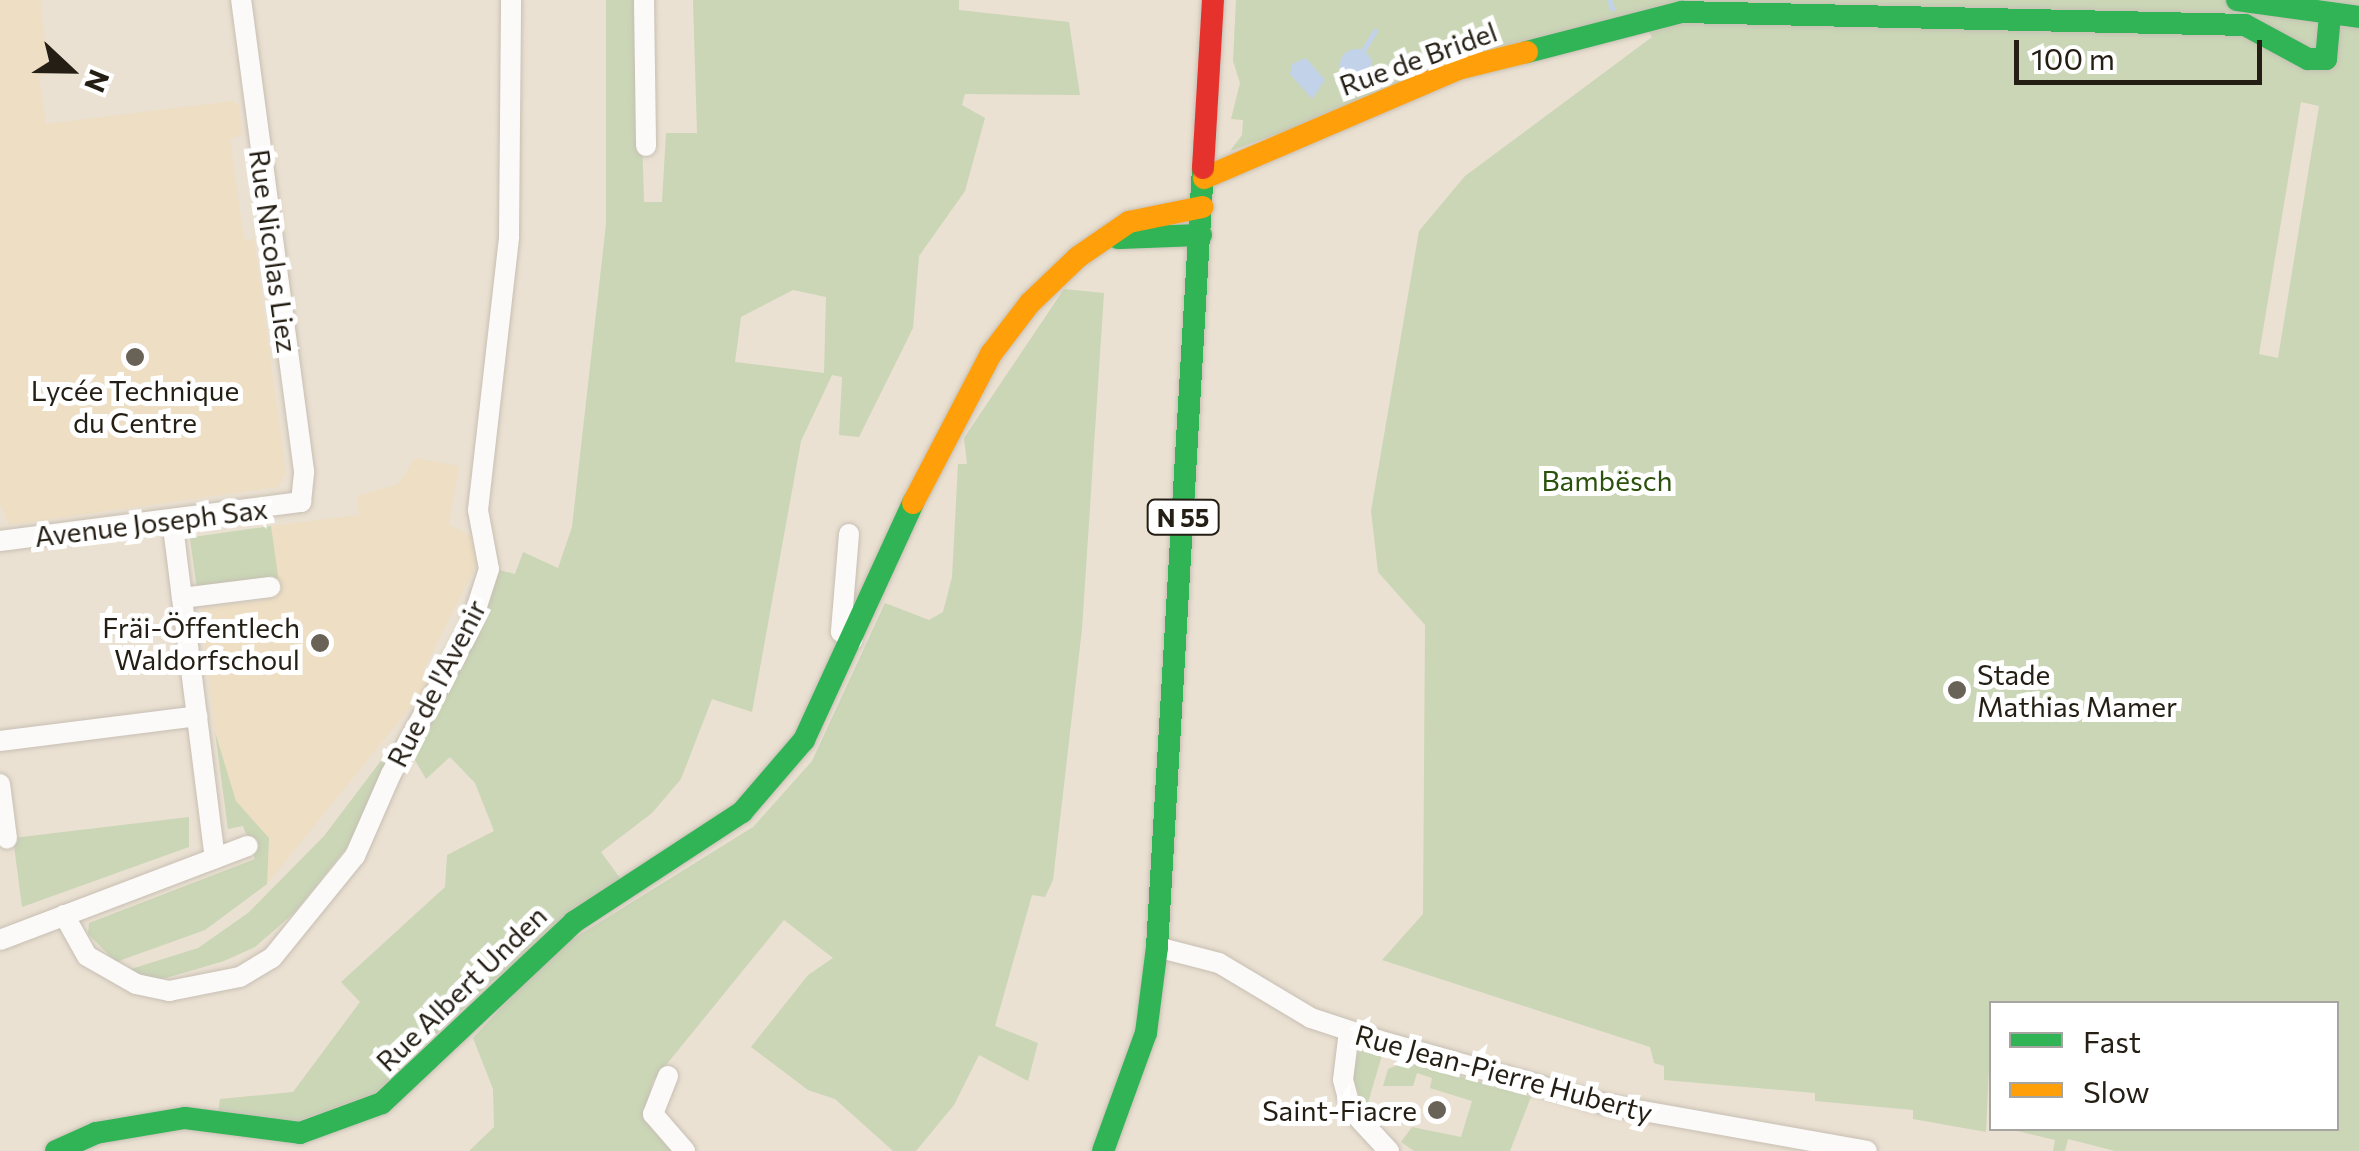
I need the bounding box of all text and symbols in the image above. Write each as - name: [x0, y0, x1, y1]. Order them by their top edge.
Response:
- street label: Rue de Bridel: [1335, 14, 1501, 102]
- north arrow: [20, 20, 120, 120]
- scale bar: [2019, 20, 2266, 82]
- text: 100 m: [2031, 39, 2115, 76]
- text: N: [78, 65, 118, 97]
- street label: Rue Nicolas Liez: [243, 147, 305, 355]
- marker: Lycée Technique du Centre: [124, 346, 146, 368]
- place label: Lycée Technique du Centre: [31, 373, 239, 439]
- park label: Bambësch: [1541, 463, 1673, 497]
- street label: Avenue Joseph Sax: [32, 491, 270, 553]
- road number: N 55: [1146, 497, 1220, 537]
- street label: Rue de l'Avenir: [379, 594, 493, 772]
- place label: Fräi-Öffentlech Waldorfschoul: [102, 610, 300, 676]
- marker: Fräi-Öffentlech Waldorfschoul: [309, 632, 331, 654]
- place label: Stade Mathias Mamer: [1977, 657, 2177, 723]
- marker: Stade Mathias Mamer: [1946, 679, 1968, 701]
- street label: Rue Albert Unden: [369, 898, 553, 1078]
- legend: [1989, 1001, 2339, 1131]
- street label: Rue Jean-Pierre Huberty: [1352, 1017, 1656, 1129]
- text: Fast: [2083, 1022, 2141, 1059]
- text: Slow: [2083, 1072, 2150, 1109]
- place label: Saint-Fiacre: [1262, 1093, 1417, 1127]
- marker: Saint-Fiacre: [1426, 1099, 1448, 1121]

